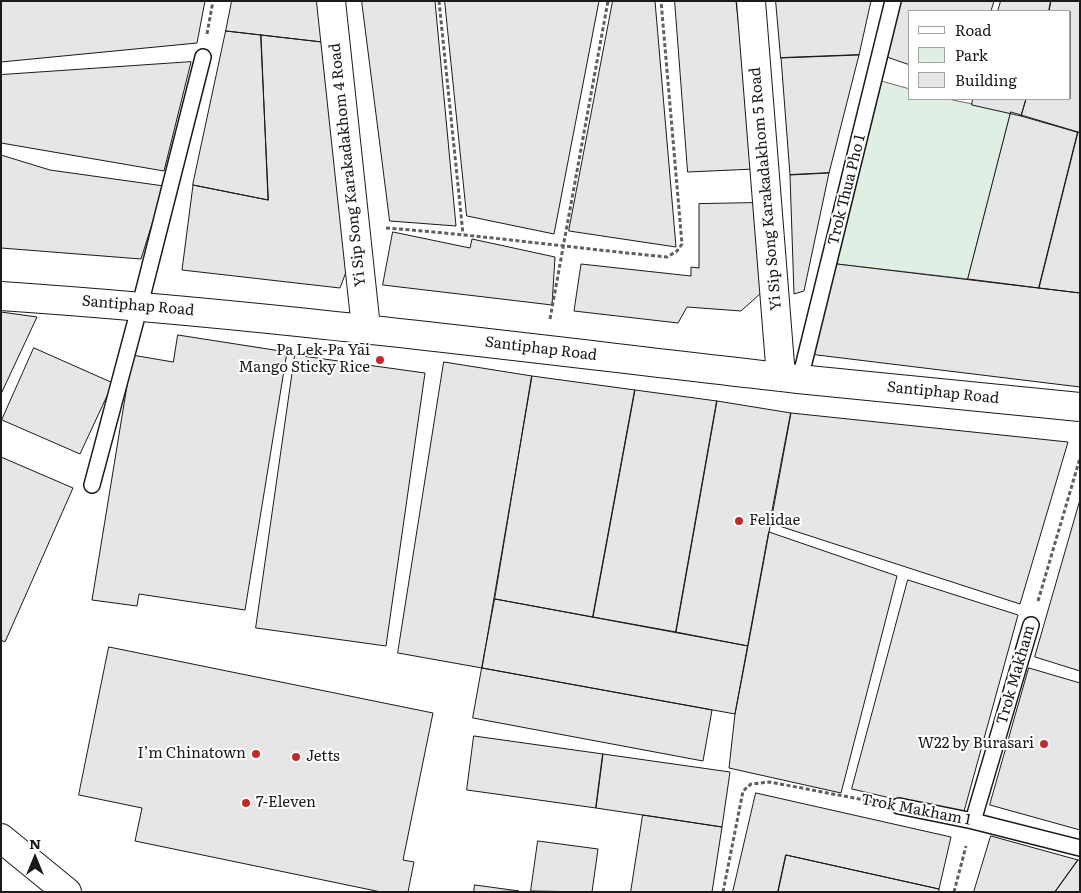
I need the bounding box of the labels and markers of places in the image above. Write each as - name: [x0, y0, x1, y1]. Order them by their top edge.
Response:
- place label: Pa Lek-Pa Yai Mango Sticky Rice: [239, 342, 370, 377]
- marker: Pa Lek-Pa Yai Mango Sticky Rice: [374, 354, 386, 366]
- place label: Felidae: [749, 512, 800, 530]
- marker: Felidae: [733, 515, 745, 527]
- place label: W22 by Burasari: [918, 735, 1034, 753]
- marker: W22 by Burasari: [1038, 738, 1050, 750]
- place label: I’m Chinatown: [137, 745, 246, 763]
- marker: I’m Chinatown: [250, 748, 262, 760]
- place label: Jetts: [306, 748, 340, 766]
- marker: Jetts: [290, 751, 302, 763]
- place label: 7-Eleven: [256, 794, 316, 812]
- marker: 7-Eleven: [240, 797, 252, 809]

